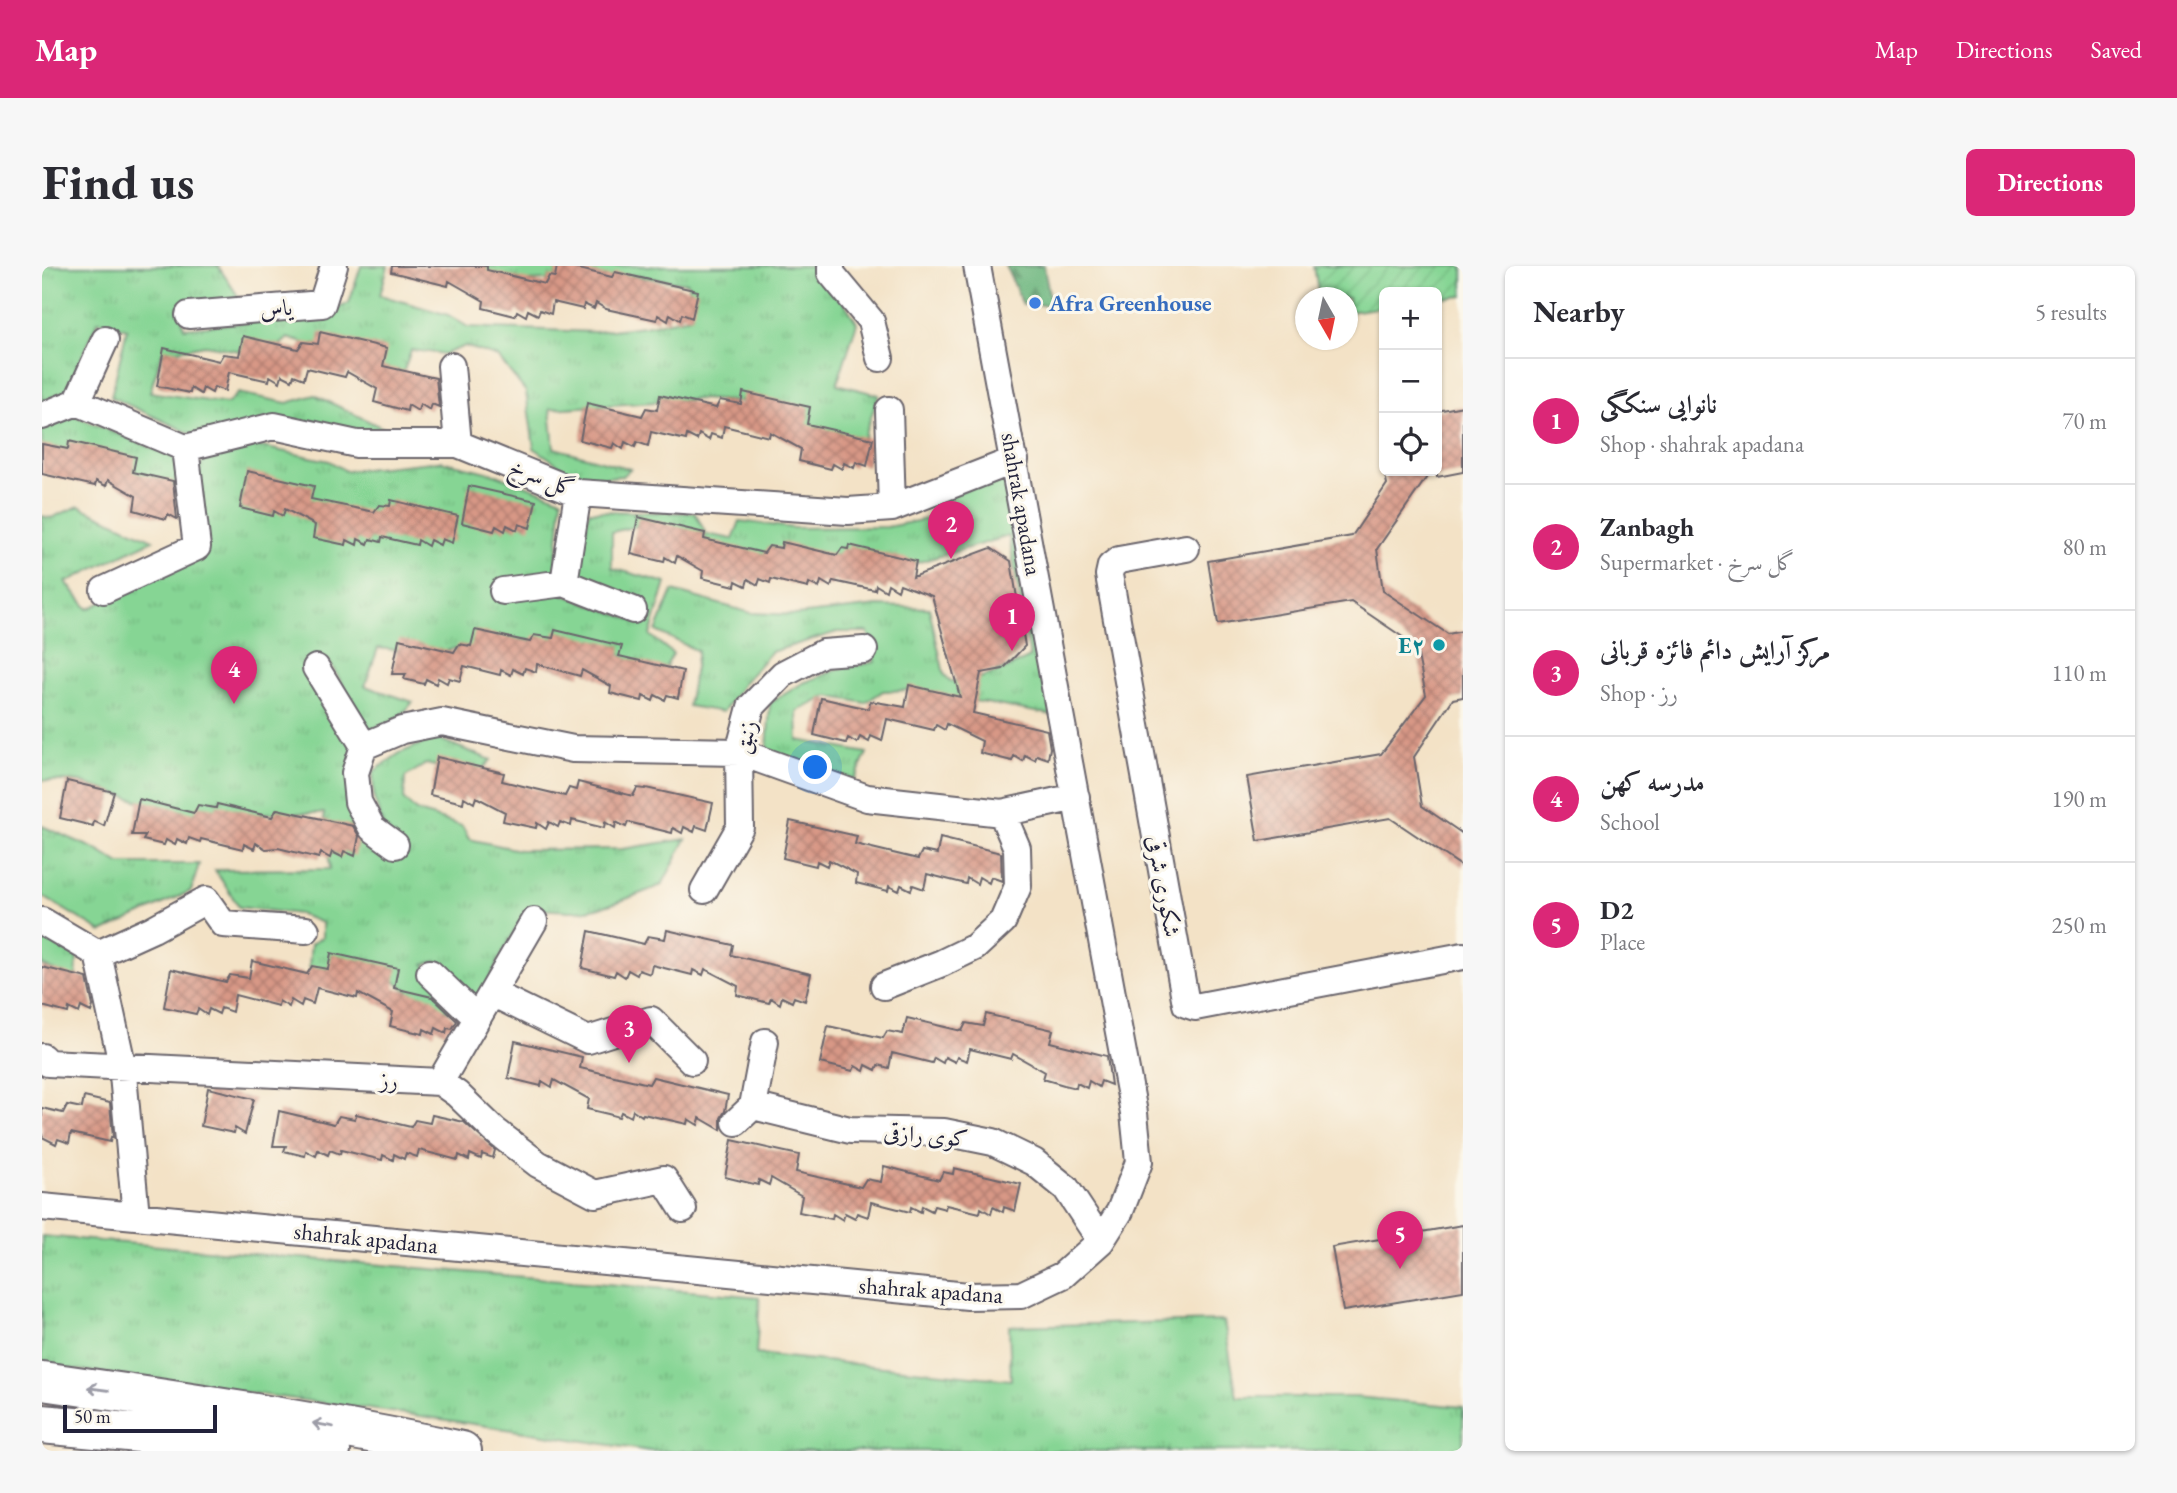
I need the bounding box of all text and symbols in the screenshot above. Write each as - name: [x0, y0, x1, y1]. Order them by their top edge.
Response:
- text: Map: [35, 28, 97, 71]
- text: Map: [1875, 34, 1918, 65]
- text: Directions: [1956, 34, 2053, 65]
- text: Saved: [2091, 34, 2142, 65]
- button: Directions: [1966, 149, 2135, 216]
- text: Find us: [42, 150, 194, 214]
- north arrow: [1295, 287, 1358, 350]
- map controls: [1379, 287, 1442, 476]
- button: +: [1379, 287, 1442, 350]
- place label: Afra Greenhouse: [1048, 288, 1212, 318]
- street label: یاس: [259, 292, 295, 324]
- text: Nearby: [1533, 292, 1625, 331]
- marker: Afra Greenhouse: [1027, 295, 1043, 311]
- text: 5 results: [2035, 297, 2107, 327]
- button: −: [1379, 350, 1442, 413]
- text: نانوایی سنکگی: [1600, 387, 1717, 421]
- text: 1: [1550, 406, 1562, 436]
- text: 70 m: [2062, 406, 2107, 436]
- button: locate: [1379, 413, 1442, 476]
- text: Shop · shahrak apadana: [1600, 429, 1804, 459]
- street label: shahrak apadana: [995, 430, 1049, 579]
- street label: گل سرخ: [503, 451, 579, 509]
- pin: 2: [928, 501, 974, 559]
- text: Zanbagh: [1600, 510, 1694, 544]
- text: 2: [1550, 532, 1562, 562]
- text: 80 m: [2062, 532, 2107, 562]
- text: Supermarket · گل سرخ: [1600, 547, 1795, 577]
- pin: 1: [989, 593, 1035, 651]
- place label: E۲: [1398, 630, 1425, 660]
- text: مرکز آرایش دائم فائزه قربانی: [1600, 633, 1830, 667]
- marker: E۲: [1431, 637, 1447, 653]
- pin: 4: [211, 646, 257, 704]
- text: 3: [1550, 658, 1562, 688]
- text: 110 m: [2051, 658, 2107, 688]
- text: Shop · رز: [1600, 678, 1678, 708]
- street label: زنبق: [727, 718, 763, 756]
- your location: [798, 750, 832, 784]
- text: مدرسه کهن: [1600, 765, 1705, 799]
- text: 4: [1550, 784, 1562, 814]
- text: 190 m: [2051, 784, 2107, 814]
- text: School: [1600, 807, 1660, 837]
- street label: شکوری شرقی: [1139, 833, 1188, 939]
- text: D2: [1600, 893, 1634, 927]
- text: 5: [1550, 910, 1562, 940]
- text: 250 m: [2051, 910, 2107, 940]
- text: Place: [1600, 927, 1645, 957]
- pin: 3: [606, 1005, 652, 1063]
- street label: رز: [377, 1064, 399, 1095]
- street label: کوی رازقی: [882, 1116, 970, 1154]
- pin: 5: [1377, 1211, 1423, 1269]
- street label: shahrak apadana: [293, 1216, 440, 1261]
- street label: shahrak apadana: [858, 1270, 1005, 1310]
- one-way arrow: [87, 1382, 110, 1395]
- scale bar: [63, 1402, 217, 1434]
- text: 50 m: [74, 1404, 111, 1429]
- one-way arrow: [312, 1418, 335, 1431]

